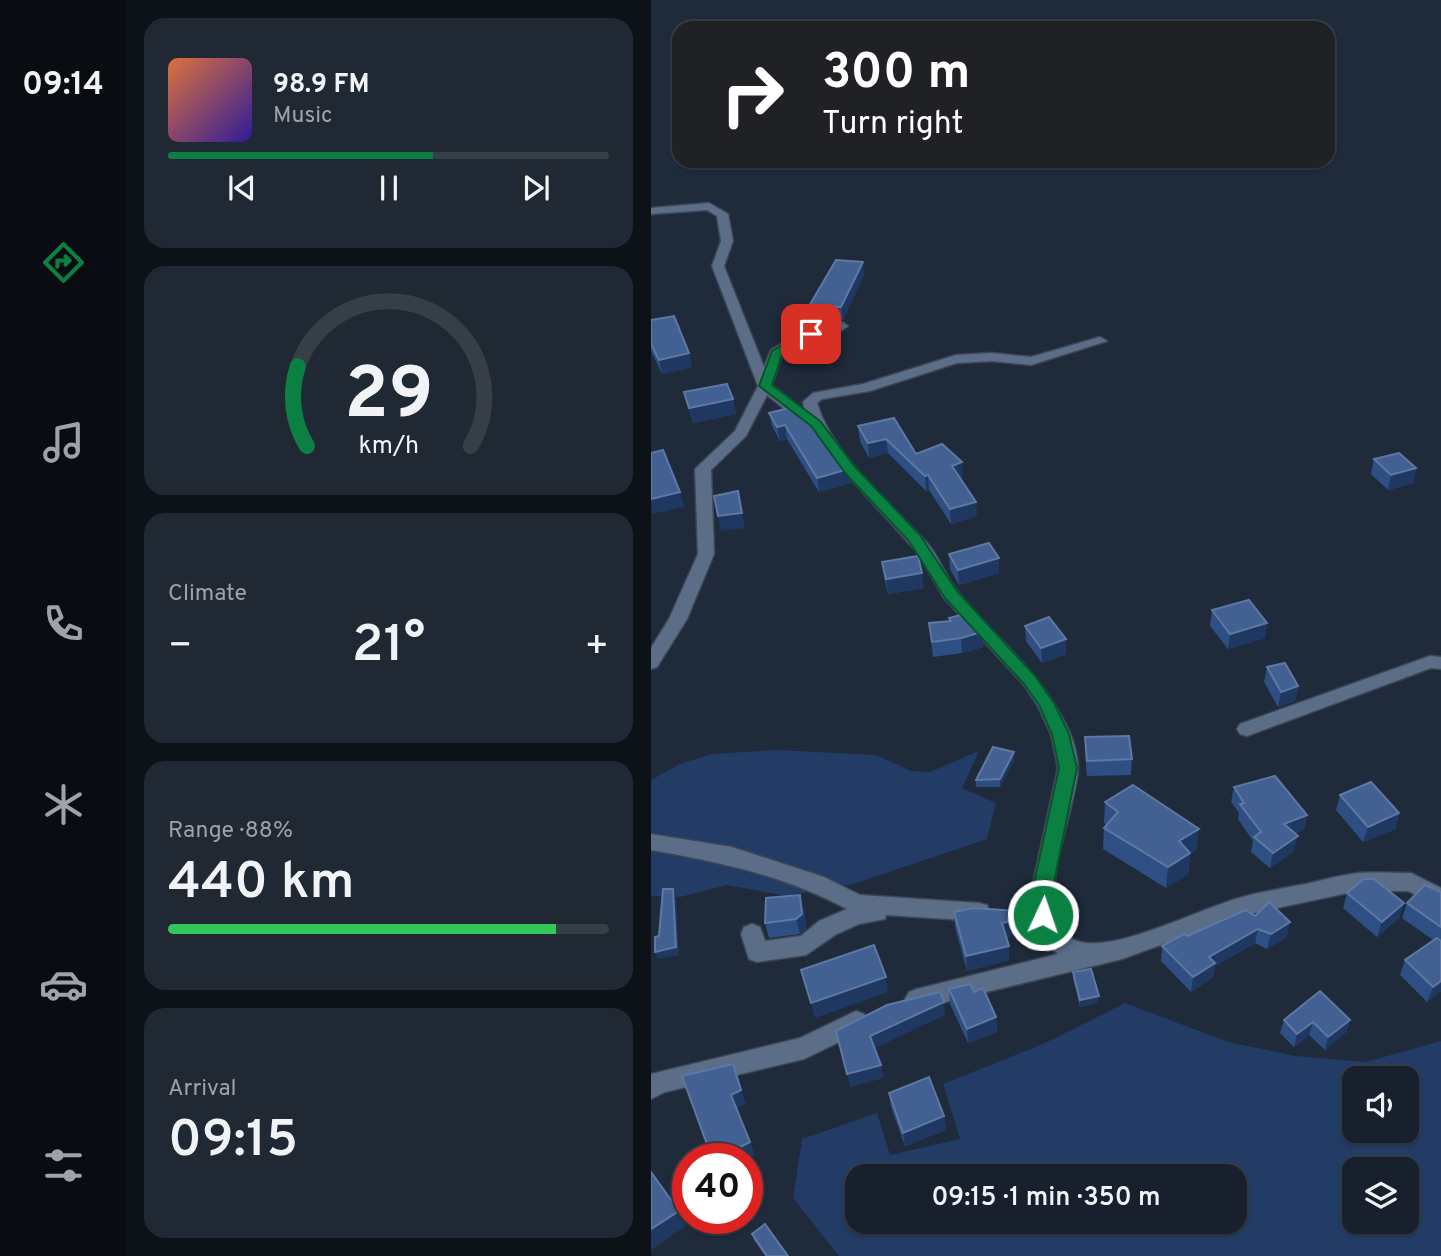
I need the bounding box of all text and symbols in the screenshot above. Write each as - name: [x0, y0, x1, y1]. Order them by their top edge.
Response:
- text: 300 m: [822, 44, 970, 106]
- icon: right: [707, 49, 798, 140]
- text: 09:14: [22, 66, 104, 106]
- text: 98.9 FM: [273, 69, 370, 102]
- text: Music: [273, 102, 333, 131]
- text: Turn right: [822, 105, 964, 145]
- icon: previous: [223, 169, 261, 207]
- icon: pause: [370, 169, 408, 207]
- icon: next: [517, 169, 555, 207]
- icon: directions: [39, 238, 88, 287]
- pin: [781, 304, 841, 364]
- icon: arrive: [792, 315, 830, 353]
- text: 29: [344, 353, 433, 445]
- icon: music: [39, 418, 88, 467]
- text: km/h: [358, 431, 419, 463]
- text: Climate: [168, 580, 247, 609]
- icon: phone: [39, 599, 88, 648]
- text: 21°: [352, 614, 425, 680]
- text: −: [168, 623, 193, 672]
- text: +: [584, 623, 609, 672]
- icon: climate: [39, 780, 88, 829]
- text: Range · 88%: [168, 817, 293, 846]
- text: 440 km: [168, 851, 355, 917]
- position arrow: [1006, 878, 1080, 952]
- icon: car: [39, 960, 88, 1009]
- map controls: [1342, 1066, 1419, 1234]
- button: sound: [1342, 1066, 1419, 1143]
- text: Arrival: [168, 1075, 237, 1104]
- text: 09:15: [168, 1109, 298, 1175]
- icon: filters: [39, 1141, 88, 1190]
- speed limit sign: 40: [672, 1143, 763, 1234]
- button: layers: [1342, 1157, 1419, 1234]
- text: 09:15 · 1 min · 350 m: [931, 1182, 1161, 1215]

